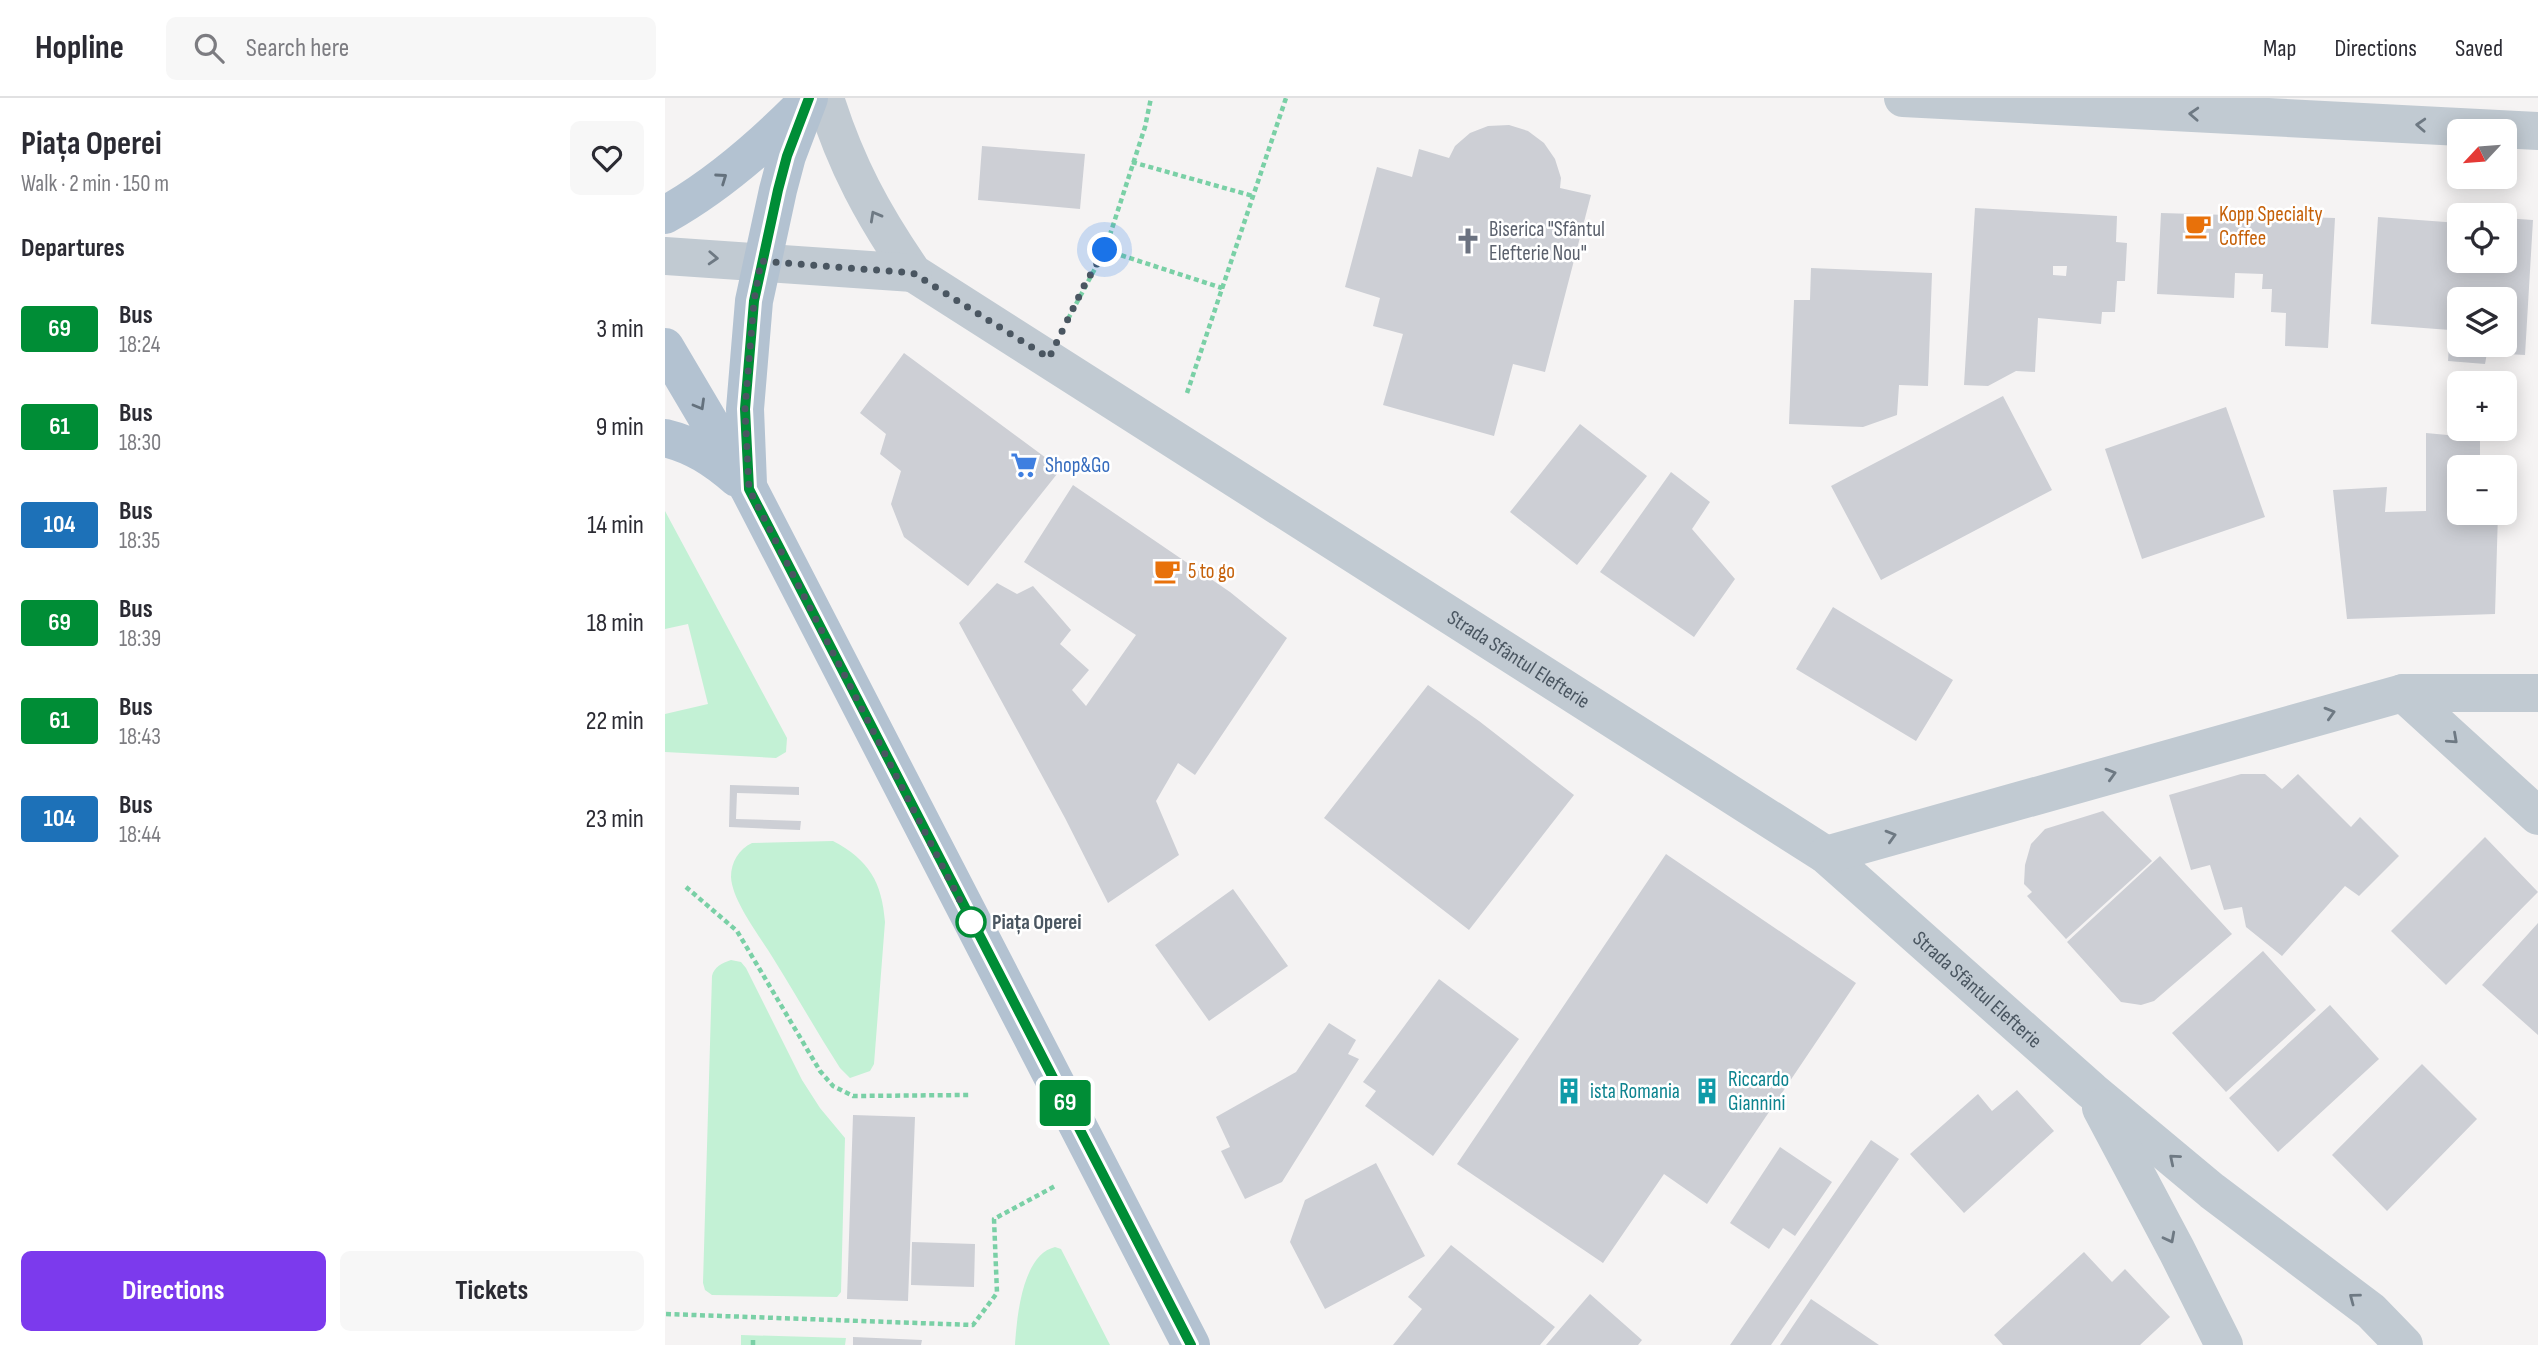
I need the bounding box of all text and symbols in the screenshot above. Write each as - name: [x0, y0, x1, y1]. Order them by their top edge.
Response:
- search box: [166, 17, 656, 80]
- text: Hopline: [35, 28, 124, 68]
- icon: search: [190, 29, 228, 67]
- text: Search here: [246, 33, 349, 64]
- text: Map: [2263, 34, 2296, 63]
- text: Directions: [2334, 34, 2417, 63]
- text: Saved: [2455, 34, 2503, 63]
- one-way arrow: [2188, 106, 2199, 121]
- one-way arrow: [2415, 118, 2426, 133]
- north arrow: [2447, 119, 2517, 189]
- map controls: [2447, 119, 2517, 525]
- button: heart: [570, 121, 644, 195]
- text: Piața Operei: [21, 124, 162, 164]
- text: Walk · 2 min · 150 m: [21, 170, 169, 198]
- one-way arrow: [714, 174, 727, 186]
- place label: Kopp Specialty Coffee: [2219, 202, 2323, 251]
- button: locate: [2447, 203, 2517, 273]
- one-way arrow: [870, 211, 883, 223]
- cafe icon: Kopp Specialty Coffee: [2183, 211, 2213, 241]
- place label: Biserica "Sfântul Elefterie Nou": [1489, 217, 1605, 266]
- church icon: Biserica "Sfântul Elefterie Nou": [1453, 226, 1483, 256]
- your location: [1087, 232, 1122, 267]
- text: Departures: [21, 233, 125, 264]
- one-way arrow: [708, 251, 719, 266]
- button: layers: [2447, 287, 2517, 357]
- text: Bus: [119, 300, 153, 331]
- text: 69: [48, 314, 71, 343]
- text: 3 min: [596, 314, 644, 345]
- text: 18:24: [119, 331, 160, 359]
- button: +: [2447, 371, 2517, 441]
- text: Bus: [119, 398, 153, 429]
- one-way arrow: [692, 398, 705, 411]
- text: 61: [49, 412, 70, 441]
- text: 9 min: [596, 412, 644, 443]
- text: 18:30: [119, 429, 161, 457]
- supermarket icon: Shop&Go: [1009, 450, 1039, 480]
- place label: Shop&Go: [1045, 453, 1110, 478]
- button: −: [2447, 455, 2517, 525]
- text: Bus: [119, 496, 153, 527]
- text: 104: [44, 510, 75, 539]
- text: 14 min: [587, 510, 644, 541]
- text: 18:35: [119, 527, 160, 555]
- cafe icon: 5 to go: [1152, 556, 1182, 586]
- place label: 5 to go: [1188, 559, 1235, 584]
- text: Bus: [119, 594, 153, 625]
- street label: Strada Sfântul Elefterie: [1443, 605, 1594, 714]
- text: 69: [48, 608, 71, 637]
- text: 18 min: [587, 608, 644, 639]
- text: 18:39: [119, 625, 161, 653]
- text: Bus: [119, 692, 153, 723]
- text: 61: [49, 706, 70, 735]
- text: 22 min: [586, 706, 644, 737]
- one-way arrow: [2323, 707, 2335, 721]
- text: 18:43: [119, 723, 161, 751]
- one-way arrow: [2445, 730, 2458, 743]
- one-way arrow: [2104, 768, 2116, 783]
- text: Bus: [119, 790, 153, 821]
- text: 104: [44, 804, 75, 833]
- text: 23 min: [586, 804, 644, 835]
- text: 18:44: [119, 821, 161, 849]
- one-way arrow: [1885, 829, 1897, 844]
- marker: Piața Operei: [956, 907, 986, 937]
- place label: Piața Operei: [992, 910, 1082, 935]
- street label: Strada Sfântul Elefterie: [1908, 926, 2047, 1054]
- place label: Riccardo Giannini: [1728, 1067, 1789, 1116]
- building icon: ista Romania: [1554, 1076, 1584, 1106]
- building icon: Riccardo Giannini: [1692, 1076, 1722, 1106]
- place label: ista Romania: [1590, 1079, 1680, 1104]
- line badge: 69: [1033, 1080, 1097, 1126]
- text: 69: [1054, 1088, 1076, 1117]
- one-way arrow: [2170, 1155, 2182, 1168]
- one-way arrow: [2162, 1230, 2175, 1243]
- button: Directions: [21, 1251, 326, 1331]
- button: Tickets: [340, 1251, 644, 1331]
- one-way arrow: [2349, 1294, 2362, 1307]

